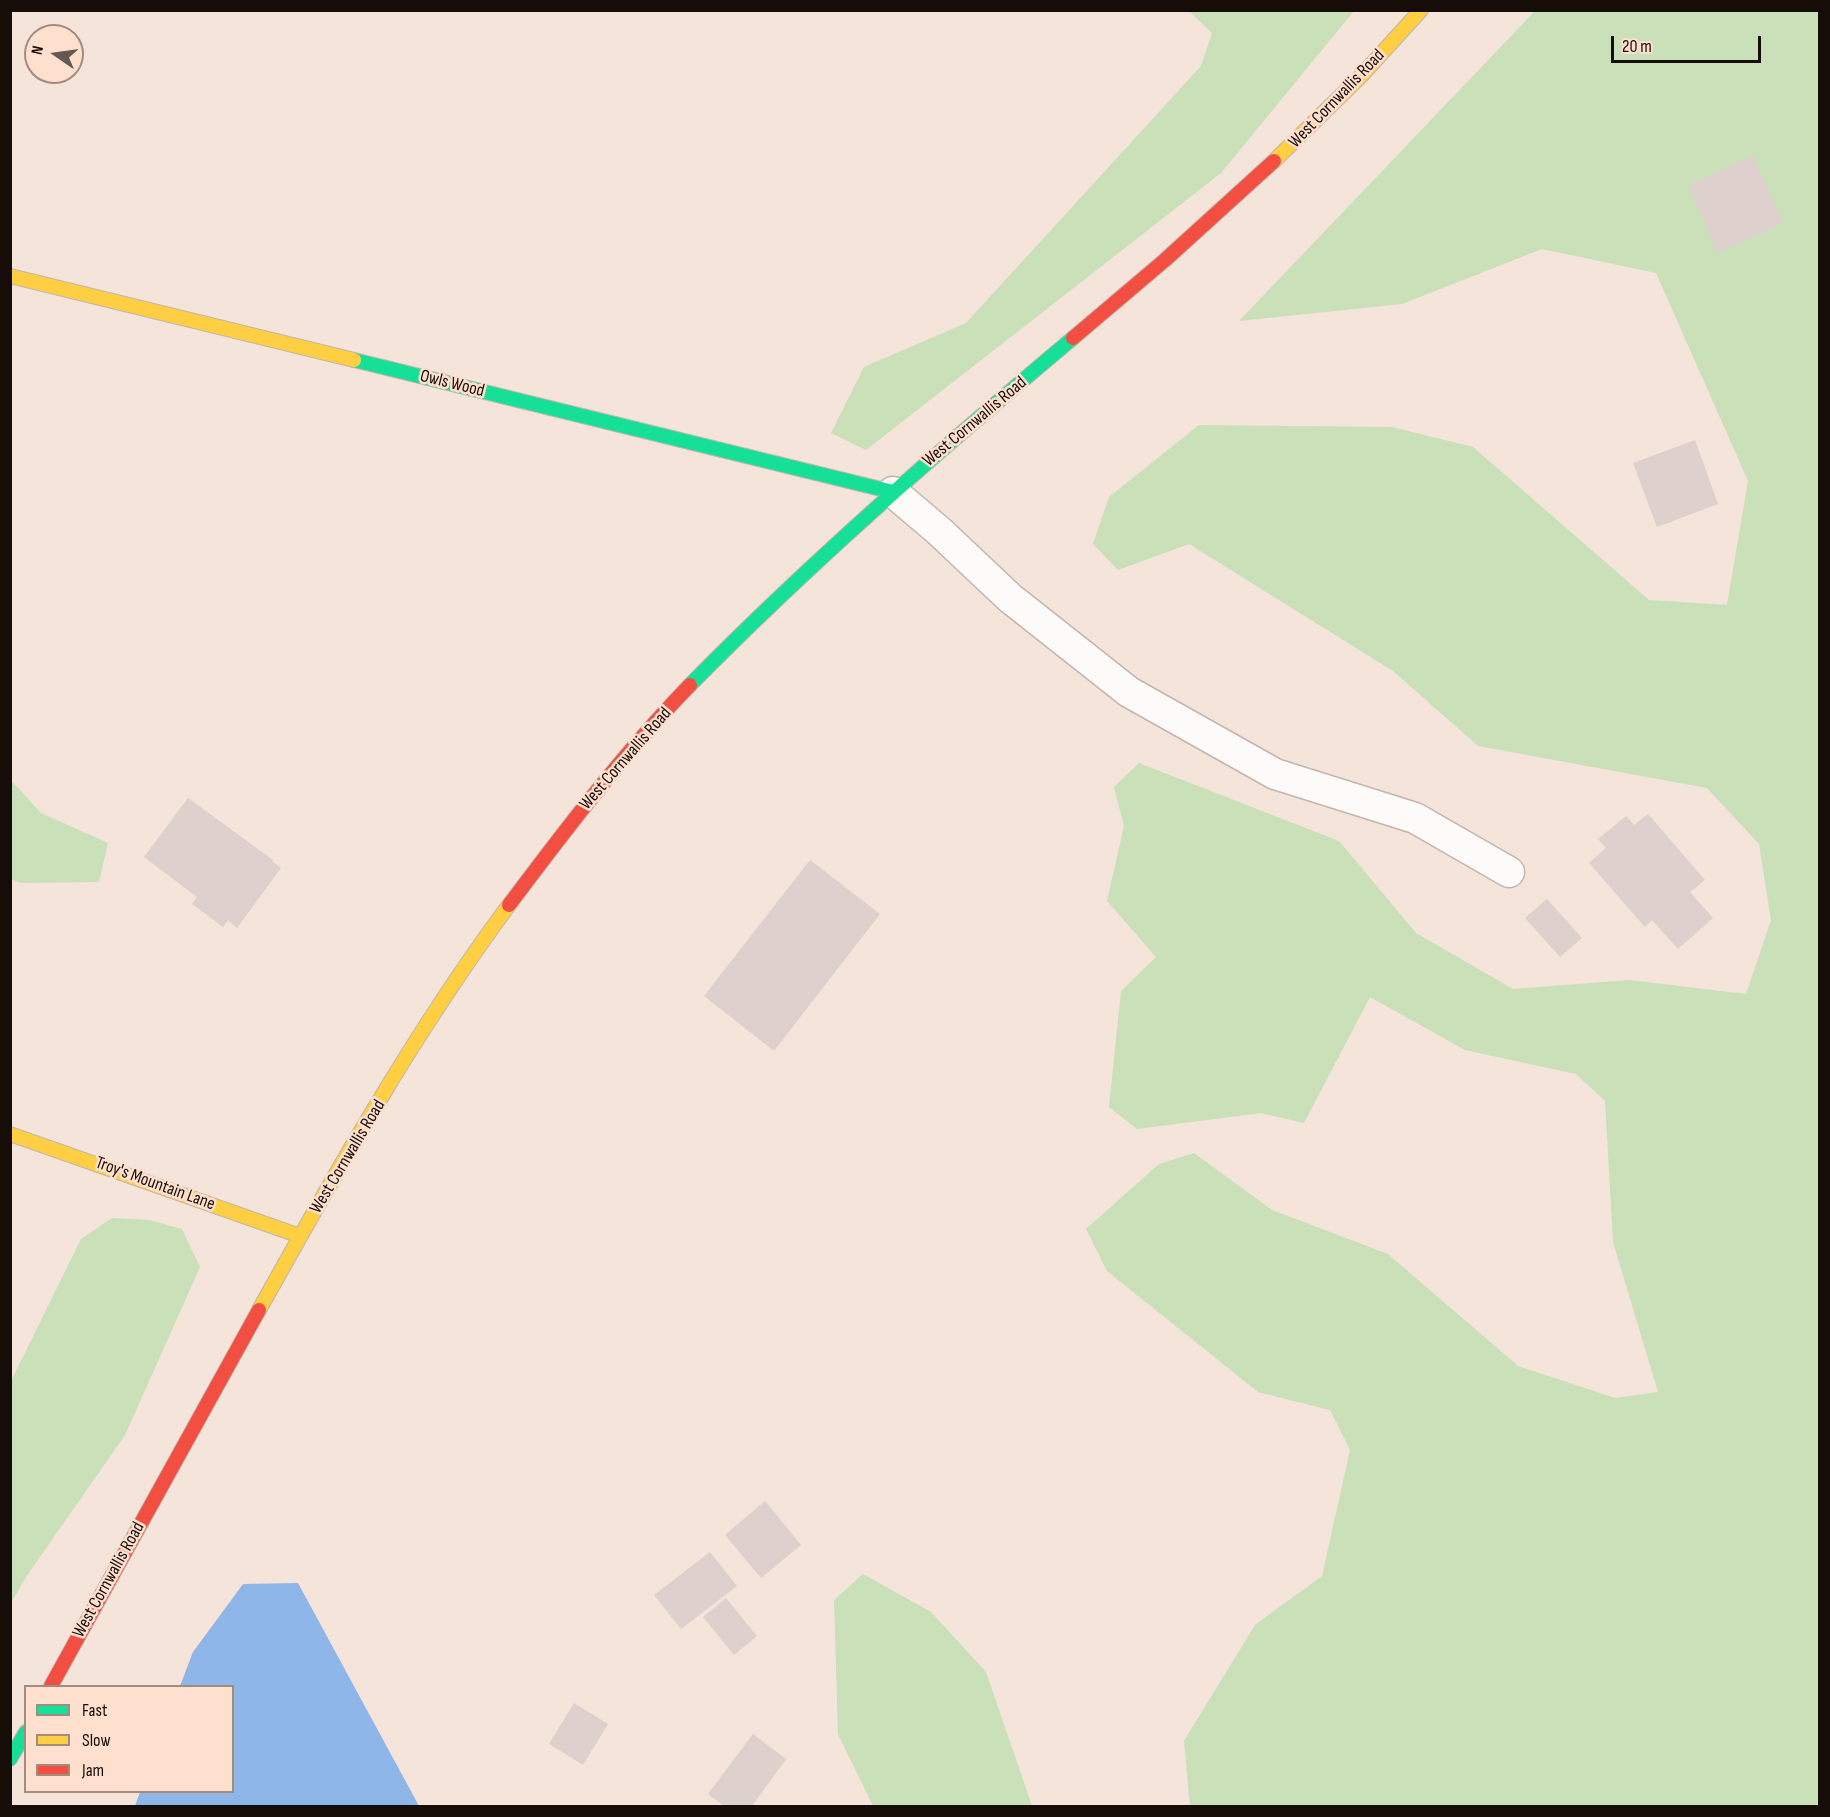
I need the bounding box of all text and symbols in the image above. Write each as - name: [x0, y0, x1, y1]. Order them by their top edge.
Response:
- north arrow: [24, 24, 84, 84]
- scale bar: [1614, 24, 1764, 62]
- text: 20 m: [1622, 36, 1652, 57]
- text: N: [28, 44, 48, 57]
- street label: West Cornwallis Road: [1284, 45, 1390, 153]
- street label: Owls Wood: [418, 366, 486, 402]
- street label: West Cornwallis Road: [919, 372, 1031, 472]
- street label: West Cornwallis Road: [576, 703, 676, 815]
- street label: West Cornwallis Road: [306, 1096, 390, 1218]
- street label: Troy's Mountain Lane: [92, 1152, 218, 1216]
- street label: West Cornwallis Road: [68, 1518, 150, 1642]
- legend: [24, 1685, 234, 1793]
- text: Fast: [82, 1700, 107, 1721]
- text: Slow: [82, 1730, 111, 1751]
- text: Jam: [82, 1760, 104, 1781]

